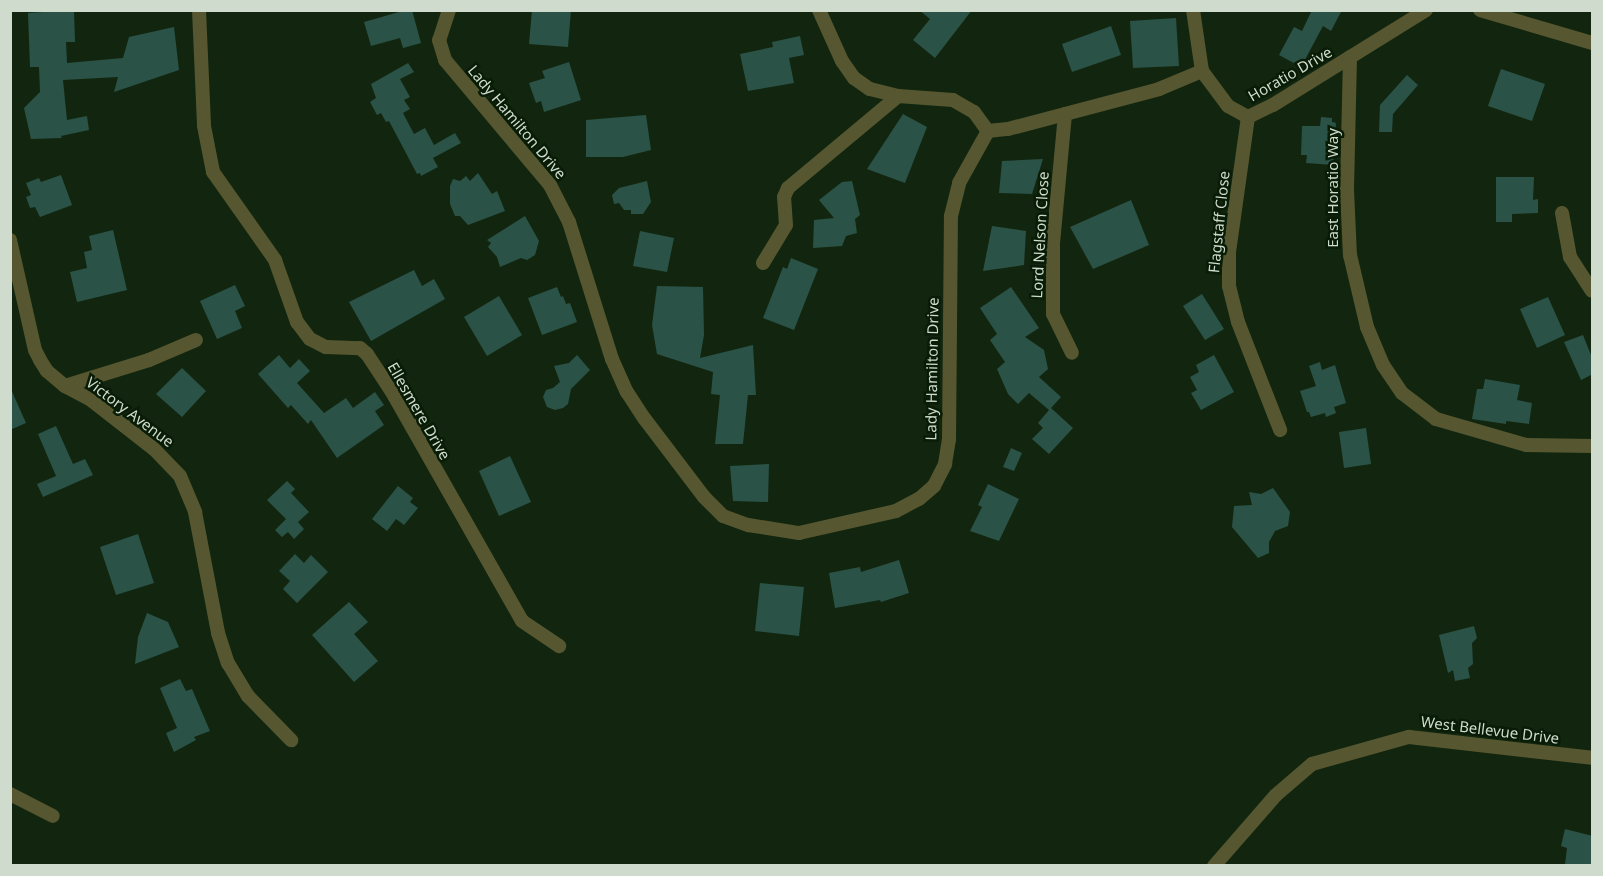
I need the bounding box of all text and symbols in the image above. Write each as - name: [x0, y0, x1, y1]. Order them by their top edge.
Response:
- street label: Horatio Drive: [1245, 43, 1335, 105]
- street label: Lady Hamilton Drive: [464, 61, 570, 183]
- street label: East Horatio Way: [1324, 128, 1342, 248]
- street label: Flagstaff Close: [1205, 170, 1233, 274]
- street label: Lord Nelson Close: [1028, 171, 1052, 299]
- street label: Lady Hamilton Drive: [922, 297, 942, 441]
- street label: Ellesmere Drive: [384, 359, 454, 463]
- street label: Victory Avenue: [83, 373, 177, 451]
- street label: West Bellevue Drive: [1420, 713, 1560, 747]

